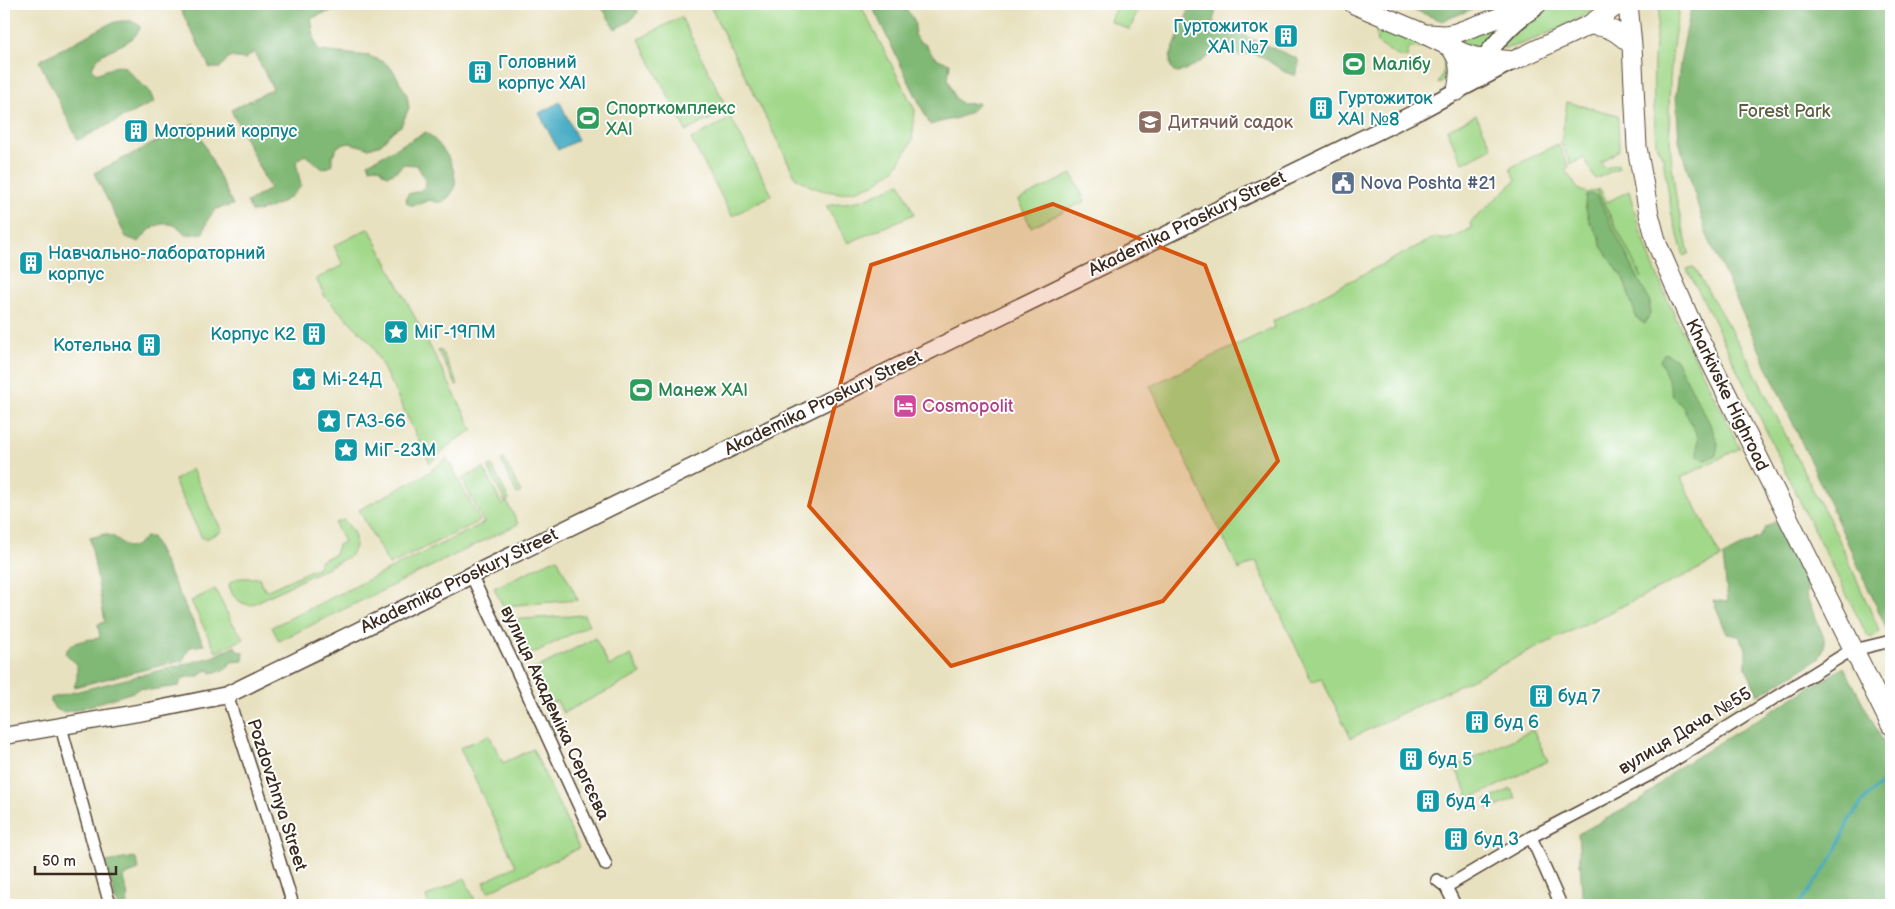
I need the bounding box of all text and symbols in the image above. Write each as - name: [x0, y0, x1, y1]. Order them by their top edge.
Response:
- place label: Гуртожиток ХАІ №7: [1173, 16, 1268, 58]
- building icon: Гуртожиток ХАІ №7: [1273, 23, 1299, 49]
- sports icon: Малібу: [1341, 51, 1367, 77]
- place label: Головний корпус ХАІ: [498, 52, 586, 94]
- place label: Малібу: [1372, 54, 1431, 75]
- building icon: Головний корпус ХАІ: [467, 59, 493, 85]
- place label: Гуртожиток ХАІ №8: [1338, 88, 1433, 130]
- building icon: Гуртожиток ХАІ №8: [1308, 95, 1334, 121]
- place label: Спорткомплекс ХАІ: [606, 98, 736, 140]
- park label: Forest Park: [1738, 101, 1830, 122]
- sports icon: Спорткомплекс ХАІ: [575, 105, 601, 131]
- school or university icon: Дитячий садок: [1137, 109, 1163, 135]
- place label: Дитячий садок: [1168, 112, 1293, 133]
- building icon: Моторний корпус: [123, 118, 149, 144]
- place label: Моторний корпус: [154, 121, 298, 142]
- street label: Akademika Proskury Street: [1085, 167, 1290, 281]
- public building icon: Nova Poshta #21: [1330, 170, 1356, 196]
- place label: Nova Poshta #21: [1360, 173, 1496, 194]
- place label: Навчально-лабораторний корпус: [48, 243, 266, 285]
- building icon: Навчально-лабораторний корпус: [18, 250, 44, 276]
- street label: Kharkivske Highroad: [1681, 315, 1773, 475]
- place icon: МіГ-19ПМ: [383, 319, 409, 345]
- building icon: Корпус К2: [301, 321, 327, 347]
- place label: МіГ-19ПМ: [414, 322, 496, 343]
- place label: Корпус К2: [210, 324, 296, 345]
- building icon: Котельна: [136, 332, 162, 358]
- place label: Котельна: [53, 335, 132, 356]
- street label: Akademika Proskury Street: [721, 346, 926, 460]
- place icon: Мі-24Д: [291, 366, 317, 392]
- place label: Мі-24Д: [322, 369, 382, 390]
- sports icon: Манеж ХАІ: [628, 377, 654, 403]
- place label: Манеж ХАІ: [658, 380, 748, 401]
- hotel icon: Cosmopolit: [892, 393, 918, 419]
- place label: Cosmopolit: [922, 396, 1014, 417]
- place icon: ГАЗ-66: [316, 408, 342, 434]
- place label: ГАЗ-66: [346, 411, 406, 432]
- place icon: МіГ-23М: [333, 437, 359, 463]
- place label: МіГ-23М: [364, 440, 436, 461]
- street label: Akademika Proskury Street: [357, 524, 562, 638]
- street label: вулиця Академіка Сергєєва: [496, 603, 614, 824]
- building icon: буд 7: [1528, 683, 1554, 709]
- street label: вулиця Дача №55: [1615, 683, 1755, 779]
- place label: буд 7: [1558, 686, 1600, 707]
- building icon: буд 6: [1464, 709, 1490, 735]
- place label: буд 6: [1494, 712, 1539, 733]
- street label: Pozdovzhnya Street: [243, 716, 312, 874]
- building icon: буд 5: [1398, 746, 1424, 772]
- place label: буд 5: [1428, 749, 1472, 770]
- building icon: буд 4: [1415, 788, 1441, 814]
- place label: буд 4: [1446, 791, 1491, 812]
- building icon: буд 3: [1443, 826, 1469, 852]
- place label: буд 3: [1474, 829, 1519, 850]
- scale bar: [35, 844, 116, 876]
- text: 50 m: [42, 852, 76, 871]

